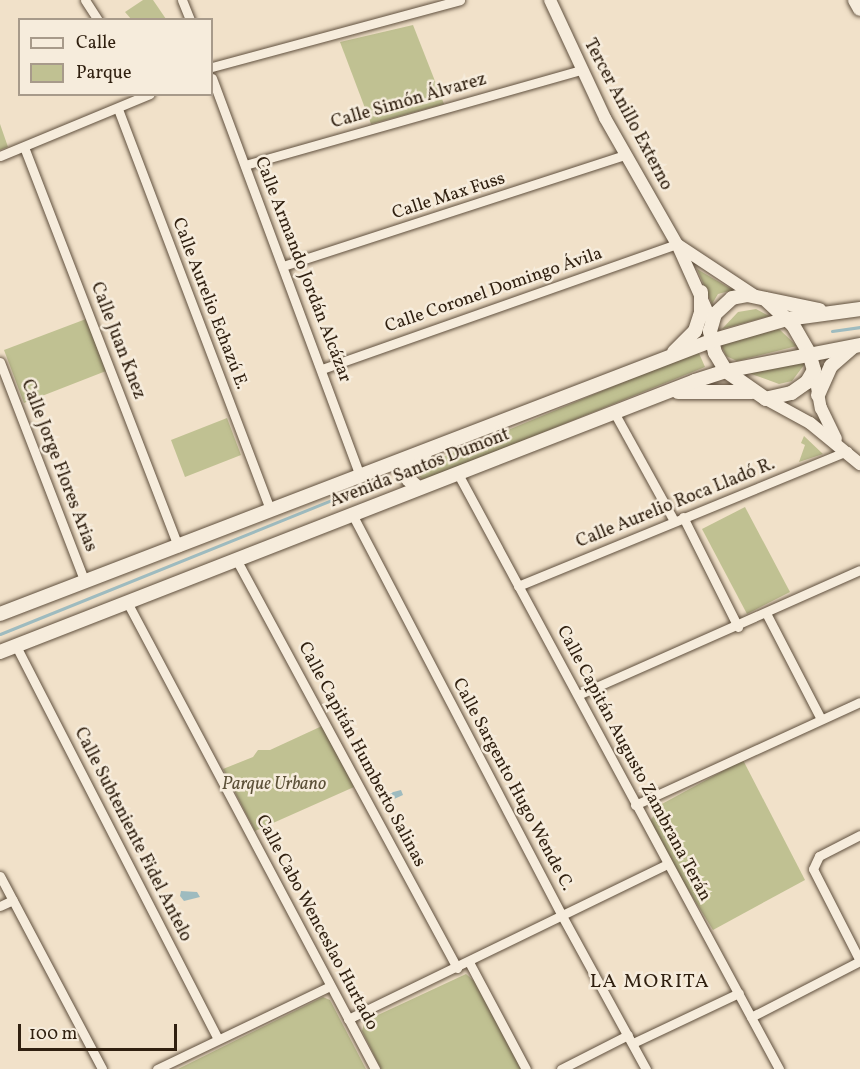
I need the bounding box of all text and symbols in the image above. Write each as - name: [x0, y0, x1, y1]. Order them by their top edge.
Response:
- legend: [18, 18, 213, 96]
- text: Calle: [76, 31, 116, 56]
- street label: Tercer Anillo Externo: [578, 36, 676, 194]
- text: Parque: [76, 61, 131, 86]
- street label: Calle Simón Álvarez: [329, 70, 489, 134]
- street label: Calle Armando Jordán Alcázar: [249, 154, 355, 386]
- street label: Calle Max Fuss: [390, 169, 508, 225]
- street label: Calle Aurelio Echazú E.: [166, 215, 252, 393]
- street label: Calle Coronel Domingo Ávila: [383, 244, 605, 338]
- street label: Calle Juan Knez: [85, 279, 149, 403]
- street label: Calle Jorge Flores Arias: [15, 377, 101, 555]
- street label: Avenida Santos Dumont: [327, 425, 513, 513]
- street label: Calle Aurelio Roca Lladó R.: [573, 454, 779, 554]
- street label: Calle Capitán Augusto Zambrana Terán: [551, 622, 715, 906]
- street label: Calle Capitán Humberto Salinas: [292, 639, 430, 871]
- street label: Calle Sargento Hugo Wende C.: [447, 675, 577, 895]
- street label: Calle Subteniente Fidel Antelo: [68, 724, 196, 946]
- park label: Parque Urbano: [222, 774, 326, 796]
- street label: Calle Cabo Wenceslao Hurtado: [250, 811, 382, 1035]
- district label: LA MORITA: [590, 970, 710, 994]
- scale bar: [21, 1012, 180, 1050]
- text: 100 m: [29, 1022, 78, 1047]

